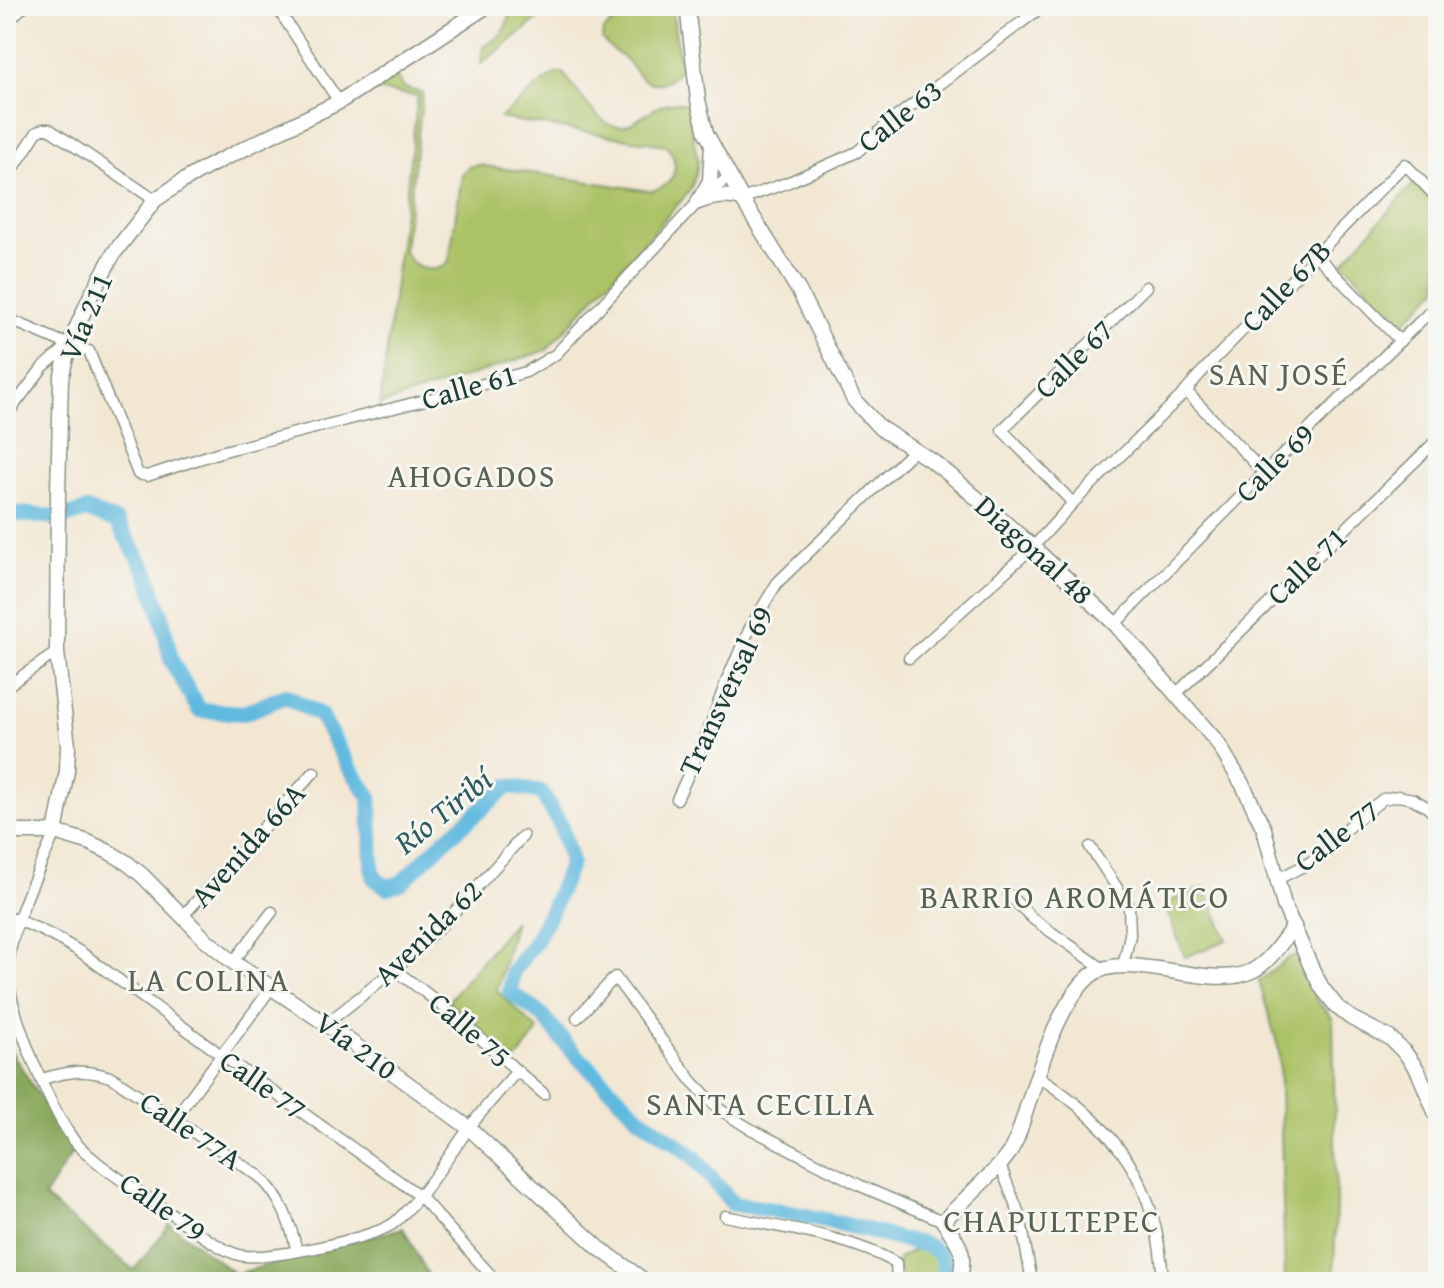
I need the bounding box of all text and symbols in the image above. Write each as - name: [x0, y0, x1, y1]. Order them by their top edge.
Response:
- street label: Calle 63: [848, 68, 951, 162]
- street label: Calle 67B: [1230, 229, 1341, 342]
- street label: Vía 211: [47, 266, 123, 368]
- street label: Calle 67: [1023, 308, 1123, 408]
- district label: SAN JOSÉ: [1209, 350, 1349, 397]
- street label: Calle 61: [416, 352, 521, 421]
- street label: Calle 69: [1224, 412, 1324, 512]
- district label: AHOGADOS: [388, 452, 556, 499]
- street label: Diagonal 48: [966, 484, 1104, 614]
- street label: Calle 71: [1256, 516, 1356, 615]
- street label: Transversal 69: [667, 599, 784, 783]
- water label: Río Tiribí: [383, 754, 505, 865]
- street label: Avenida 66A: [179, 772, 315, 916]
- street label: Calle 77: [1284, 788, 1388, 882]
- street label: Avenida 62: [363, 869, 491, 995]
- district label: BARRIO AROMÁTICO: [920, 873, 1230, 920]
- district label: LA COLINA: [128, 956, 290, 1003]
- street label: Calle 75: [420, 981, 522, 1078]
- street label: Vía 210: [306, 1000, 407, 1090]
- street label: Calle 77: [211, 1038, 316, 1130]
- street label: Calle 77A: [132, 1080, 252, 1181]
- district label: SANTA CECILIA: [646, 1080, 876, 1127]
- street label: Calle 79: [111, 1160, 216, 1252]
- district label: CHAPULTEPEC: [944, 1197, 1160, 1244]

